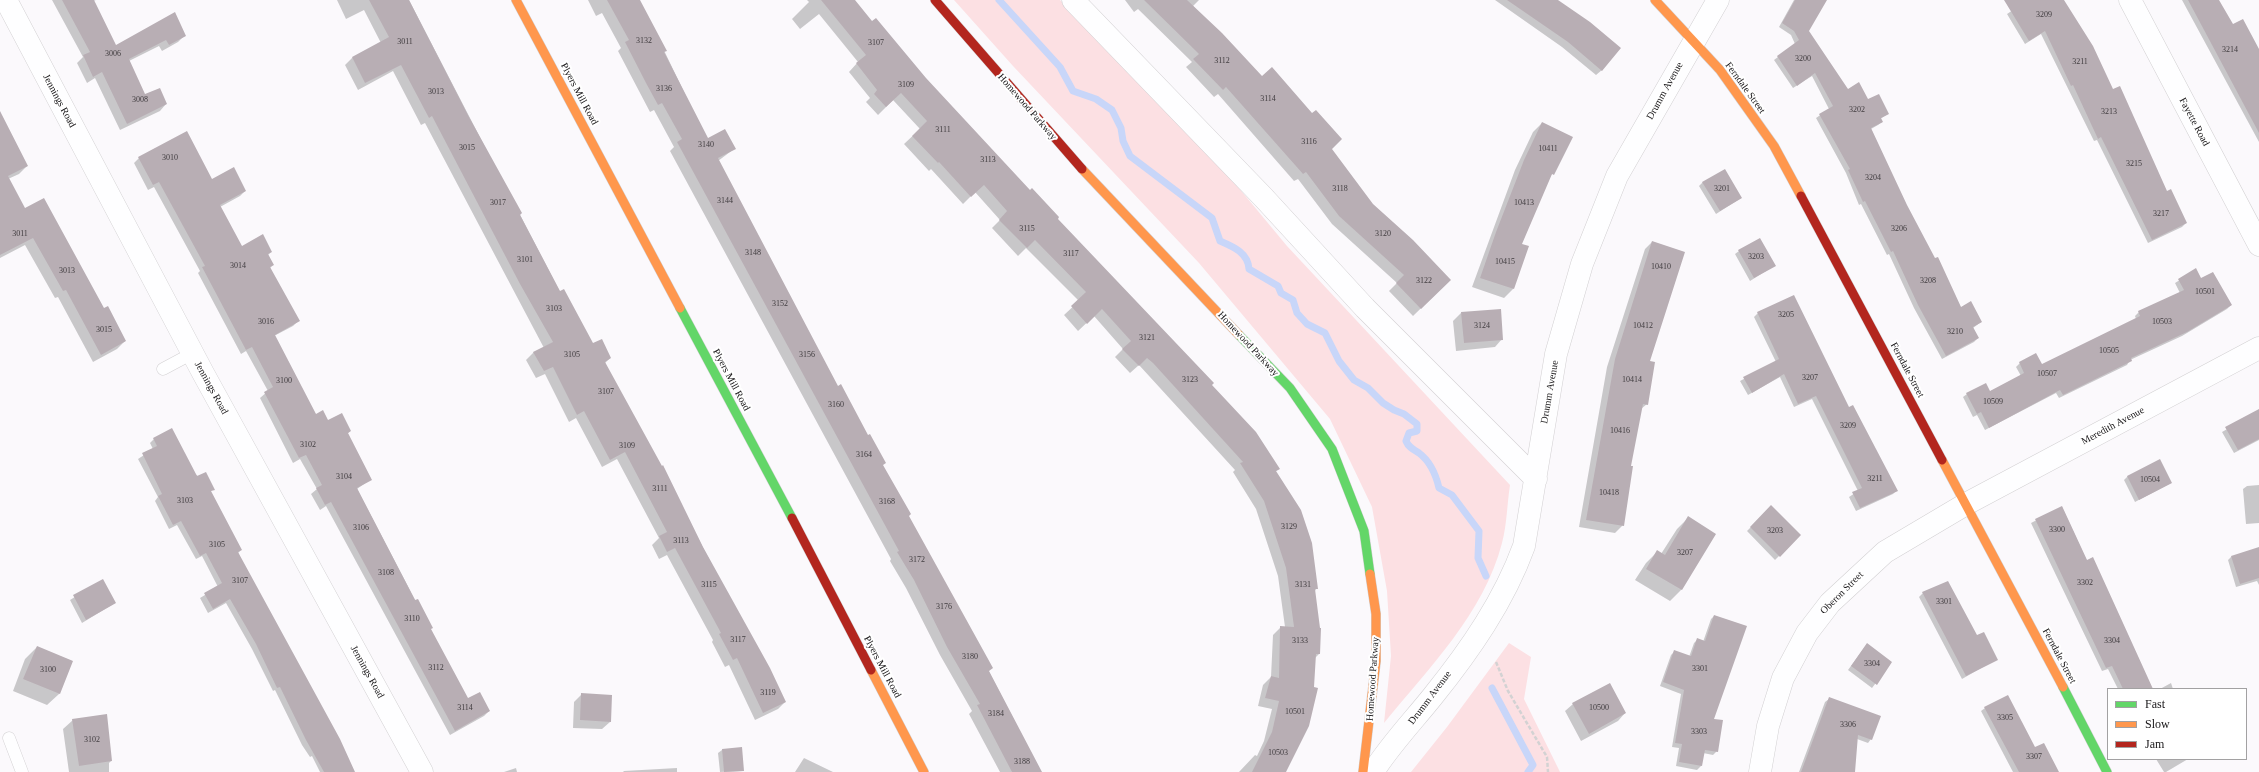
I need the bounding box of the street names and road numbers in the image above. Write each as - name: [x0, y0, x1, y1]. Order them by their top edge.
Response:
- street label: Drumm Avenue: [1644, 60, 1686, 122]
- street label: Ferndale Street: [1722, 60, 1768, 116]
- street label: Plyers Mill Road: [558, 61, 600, 127]
- street label: Homewood Parkway: [995, 71, 1059, 143]
- street label: Jennings Road: [40, 72, 78, 130]
- street label: Fayette Road: [2176, 96, 2212, 148]
- street label: Homewood Parkway: [1215, 309, 1281, 379]
- street label: Ferndale Street: [1887, 340, 1927, 400]
- street label: Plyers Mill Road: [710, 347, 752, 413]
- street label: Jennings Road: [192, 359, 230, 417]
- street label: Drumm Avenue: [1539, 359, 1561, 425]
- street label: Meredith Avenue: [2079, 404, 2147, 448]
- street label: Oberon Street: [1818, 569, 1866, 617]
- street label: Ferndale Street: [2039, 626, 2079, 686]
- street label: Plyers Mill Road: [861, 634, 903, 700]
- street label: Homewood Parkway: [1364, 637, 1382, 721]
- street label: Jennings Road: [348, 643, 386, 701]
- street label: Drumm Avenue: [1406, 669, 1454, 727]

